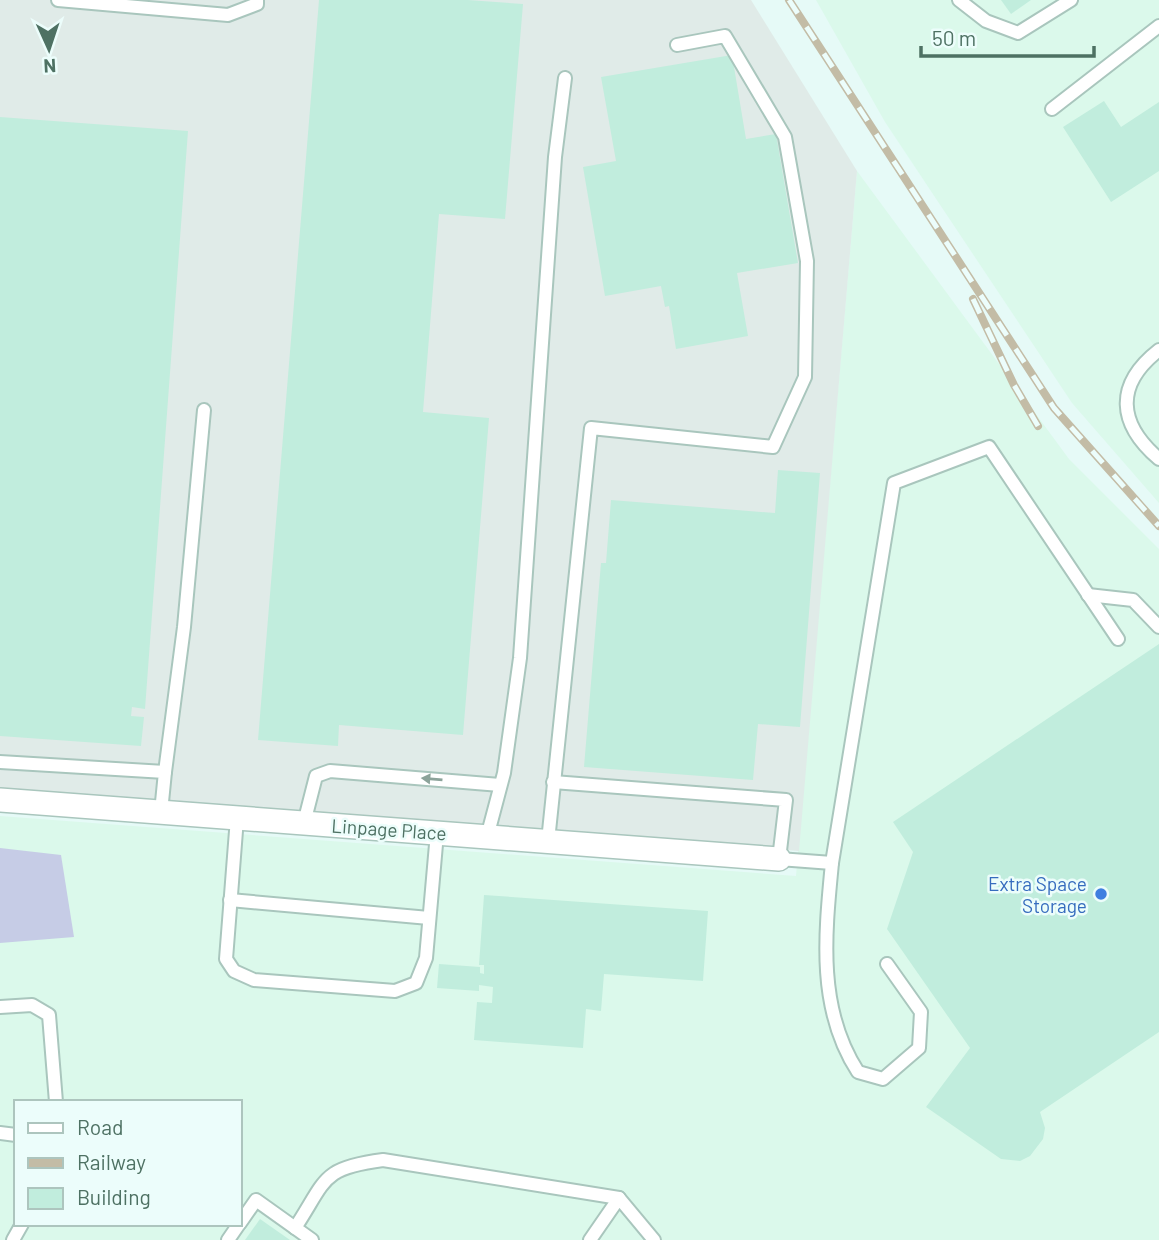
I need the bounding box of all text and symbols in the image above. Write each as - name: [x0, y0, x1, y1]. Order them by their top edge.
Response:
- north arrow: [14, 14, 84, 84]
- scale bar: [921, 14, 1094, 58]
- text: 50 m: [932, 25, 976, 50]
- text: N: [43, 55, 57, 78]
- one-way arrow: [421, 774, 443, 785]
- street label: Linpage Place: [331, 814, 447, 844]
- place label: Extra Space Storage: [988, 872, 1087, 917]
- marker: Extra Space Storage: [1093, 886, 1109, 902]
- legend: [14, 1100, 242, 1226]
- text: Road: [77, 1114, 123, 1139]
- text: Railway: [77, 1149, 146, 1174]
- text: Building: [77, 1184, 151, 1209]

